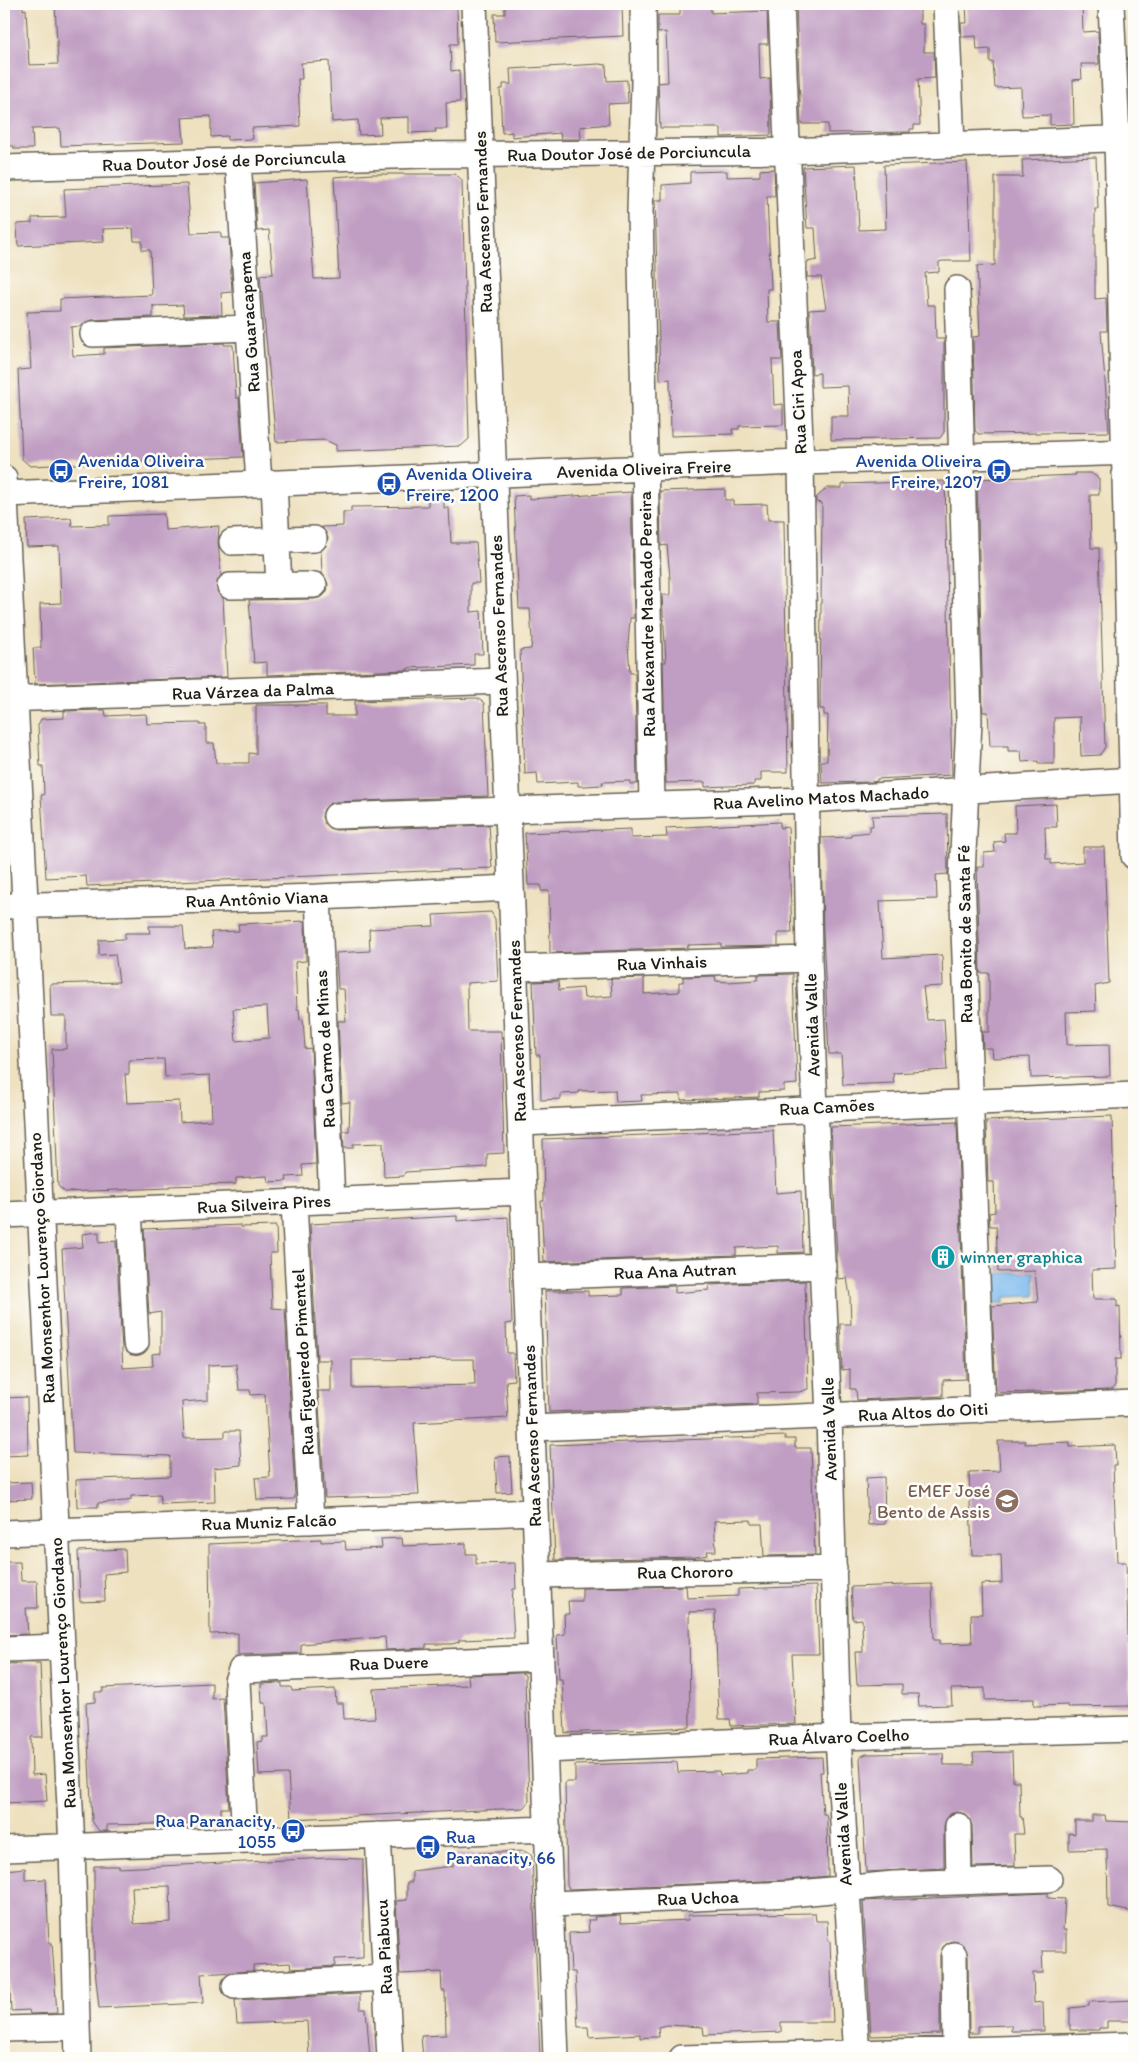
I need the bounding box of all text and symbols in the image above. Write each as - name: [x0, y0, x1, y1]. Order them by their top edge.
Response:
- street label: Rua Ascenso Fernandes: [469, 131, 497, 313]
- street label: Rua Doutor José de Porciuncula: [507, 140, 752, 166]
- street label: Rua Doutor José de Porciuncula: [102, 146, 347, 176]
- street label: Rua Guaracapema: [233, 251, 265, 393]
- street label: Rua Ciri Apoa: [784, 349, 812, 455]
- place label: Avenida Oliveira Freire, 1081: [78, 450, 205, 493]
- place label: Avenida Oliveira Freire, 1207: [856, 450, 983, 493]
- street label: Avenida Oliveira Freire: [556, 455, 732, 483]
- bus stop icon: Avenida Oliveira Freire, 1081: [48, 458, 74, 484]
- bus stop icon: Avenida Oliveira Freire, 1207: [986, 458, 1012, 484]
- place label: Avenida Oliveira Freire, 1200: [406, 463, 533, 506]
- bus stop icon: Avenida Oliveira Freire, 1200: [376, 471, 402, 497]
- street label: Rua Alexandre Machado Pereira: [634, 490, 660, 737]
- street label: Rua Ascenso Fernandes: [485, 535, 513, 717]
- street label: Rua Várzea da Palma: [171, 677, 335, 705]
- street label: Rua Avelino Matos Machado: [712, 781, 930, 815]
- street label: Rua Bonito de Santa Fé: [952, 844, 978, 1024]
- street label: Rua Antônio Viana: [185, 886, 329, 912]
- street label: Rua Ascenso Fernandes: [503, 940, 531, 1122]
- street label: Rua Vinhais: [616, 950, 708, 976]
- street label: Rua Carmo de Minas: [310, 969, 340, 1129]
- street label: Avenida Valle: [799, 973, 825, 1077]
- street label: Rua Camões: [779, 1094, 875, 1120]
- street label: Rua Monsenhor Lourenço Giordano: [24, 1132, 60, 1404]
- street label: Rua Silveira Pires: [196, 1190, 332, 1218]
- building icon: winner graphica: [930, 1244, 956, 1270]
- place label: winner graphica: [960, 1246, 1083, 1268]
- street label: Rua Ana Autran: [613, 1258, 737, 1284]
- street label: Rua Figueiredo Pimentel: [287, 1268, 319, 1456]
- street label: Rua Ascenso Fernandes: [518, 1345, 546, 1527]
- street label: Avenida Valle: [816, 1377, 842, 1481]
- street label: Rua Altos do Oiti: [857, 1398, 989, 1426]
- place label: EMEF José Bento de Assis: [877, 1480, 990, 1523]
- school or university icon: EMEF José Bento de Assis: [994, 1488, 1020, 1514]
- street label: Rua Muniz Falcão: [201, 1509, 337, 1535]
- street label: Rua Monsenhor Lourenço Giordano: [45, 1537, 81, 1809]
- street label: Rua Chororo: [637, 1560, 733, 1584]
- street label: Rua Duere: [349, 1651, 429, 1675]
- street label: Rua Álvaro Coelho: [768, 1724, 910, 1750]
- street label: Avenida Valle: [829, 1782, 857, 1886]
- place label: Rua Paranacity, 1055: [155, 1810, 276, 1853]
- bus stop icon: Rua Paranacity, 1055: [280, 1818, 306, 1844]
- place label: Rua Paranacity, 66: [446, 1826, 556, 1869]
- bus stop icon: Rua Paranacity, 66: [415, 1834, 441, 1860]
- street label: Rua Uchoa: [657, 1886, 740, 1910]
- street label: Rua Piabucu: [371, 1899, 397, 1995]

